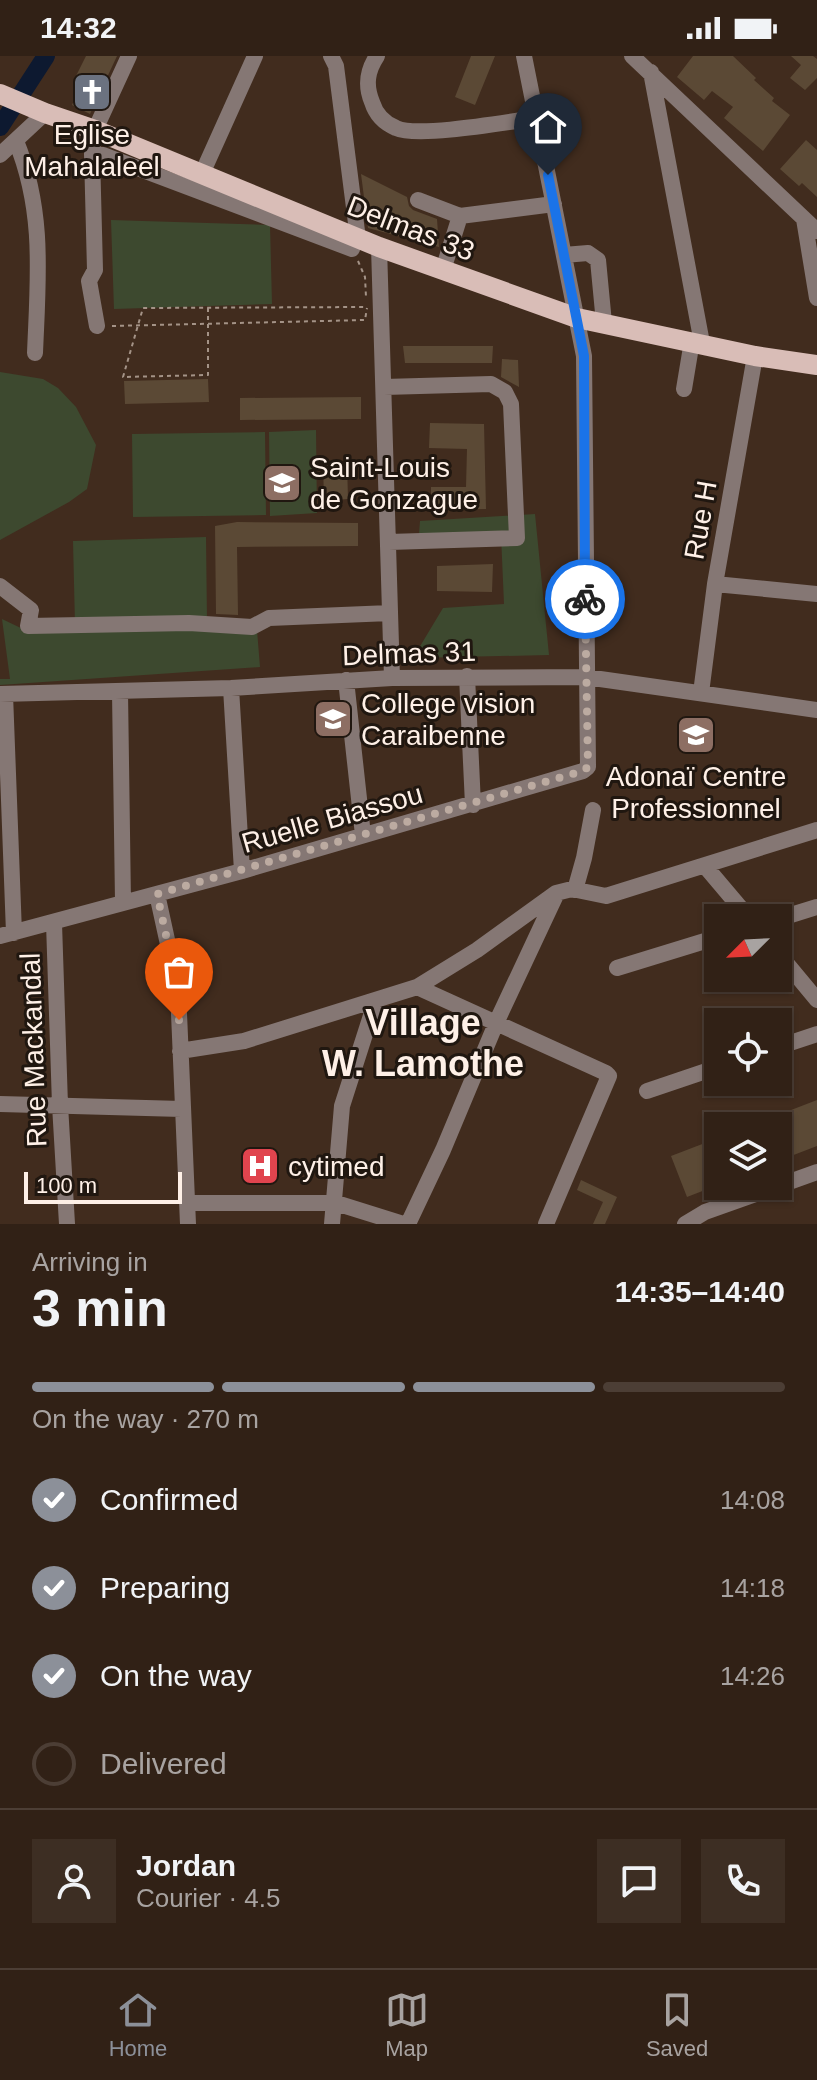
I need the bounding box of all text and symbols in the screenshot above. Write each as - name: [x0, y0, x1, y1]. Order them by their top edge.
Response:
- text: 14:32: [40, 11, 117, 44]
- church icon: Eglise Mahalaleel: [71, 71, 113, 113]
- pin: [514, 93, 582, 175]
- icon: home: [526, 105, 570, 149]
- place label: Eglise Mahalaleel: [24, 119, 160, 182]
- street label: Delmas 33: [343, 190, 479, 267]
- place label: Saint-Louis de Gonzague: [310, 452, 478, 515]
- school or university icon: Saint-Louis de Gonzague: [261, 462, 303, 504]
- street label: Rue H: [678, 478, 723, 562]
- courier: [545, 559, 625, 639]
- icon: bike: [563, 577, 607, 621]
- street label: Delmas 31: [342, 636, 476, 671]
- place label: College vision Caraibenne: [361, 688, 535, 751]
- school or university icon: College vision Caraibenne: [312, 698, 354, 740]
- school or university icon: Adonaï Centre Professionnel: [675, 714, 717, 756]
- place label: Adonaï Centre Professionnel: [606, 761, 786, 824]
- street label: Ruelle Biassou: [238, 778, 426, 859]
- north arrow: [704, 904, 792, 992]
- map controls: [704, 904, 792, 1200]
- pin: [145, 938, 213, 1020]
- icon: bag: [157, 950, 201, 994]
- street label: Rue Mackandal: [15, 952, 52, 1148]
- district label: Village W. Lamothe: [322, 1002, 524, 1084]
- button: locate: [704, 1008, 792, 1096]
- button: layers: [704, 1112, 792, 1200]
- hospital icon: cytimed: [239, 1145, 281, 1187]
- place label: cytimed: [288, 1151, 384, 1182]
- scale bar: [24, 1168, 182, 1204]
- text: 100 m: [36, 1173, 97, 1198]
- text: Arriving in: [32, 1247, 148, 1277]
- text: 14:35–14:40: [615, 1275, 785, 1308]
- text: 3 min: [32, 1279, 168, 1337]
- text: On the way · 270 m: [32, 1404, 259, 1434]
- icon: check: [32, 1478, 76, 1522]
- text: Confirmed: [100, 1483, 238, 1516]
- text: 14:08: [720, 1485, 785, 1515]
- icon: check: [32, 1566, 76, 1610]
- text: Preparing: [100, 1571, 230, 1604]
- text: 14:18: [720, 1573, 785, 1603]
- icon: check: [32, 1654, 76, 1698]
- text: On the way: [100, 1659, 252, 1692]
- text: 14:26: [720, 1661, 785, 1691]
- text: Delivered: [100, 1747, 227, 1780]
- button: person: [32, 1839, 116, 1923]
- button: chat: [597, 1839, 681, 1923]
- button: phone: [701, 1839, 785, 1923]
- text: Jordan: [136, 1849, 236, 1882]
- text: Courier · 4.5: [136, 1883, 281, 1913]
- tab: Home: [109, 1988, 167, 2062]
- tab: Map: [385, 1988, 429, 2062]
- tab: Saved: [646, 1988, 708, 2062]

